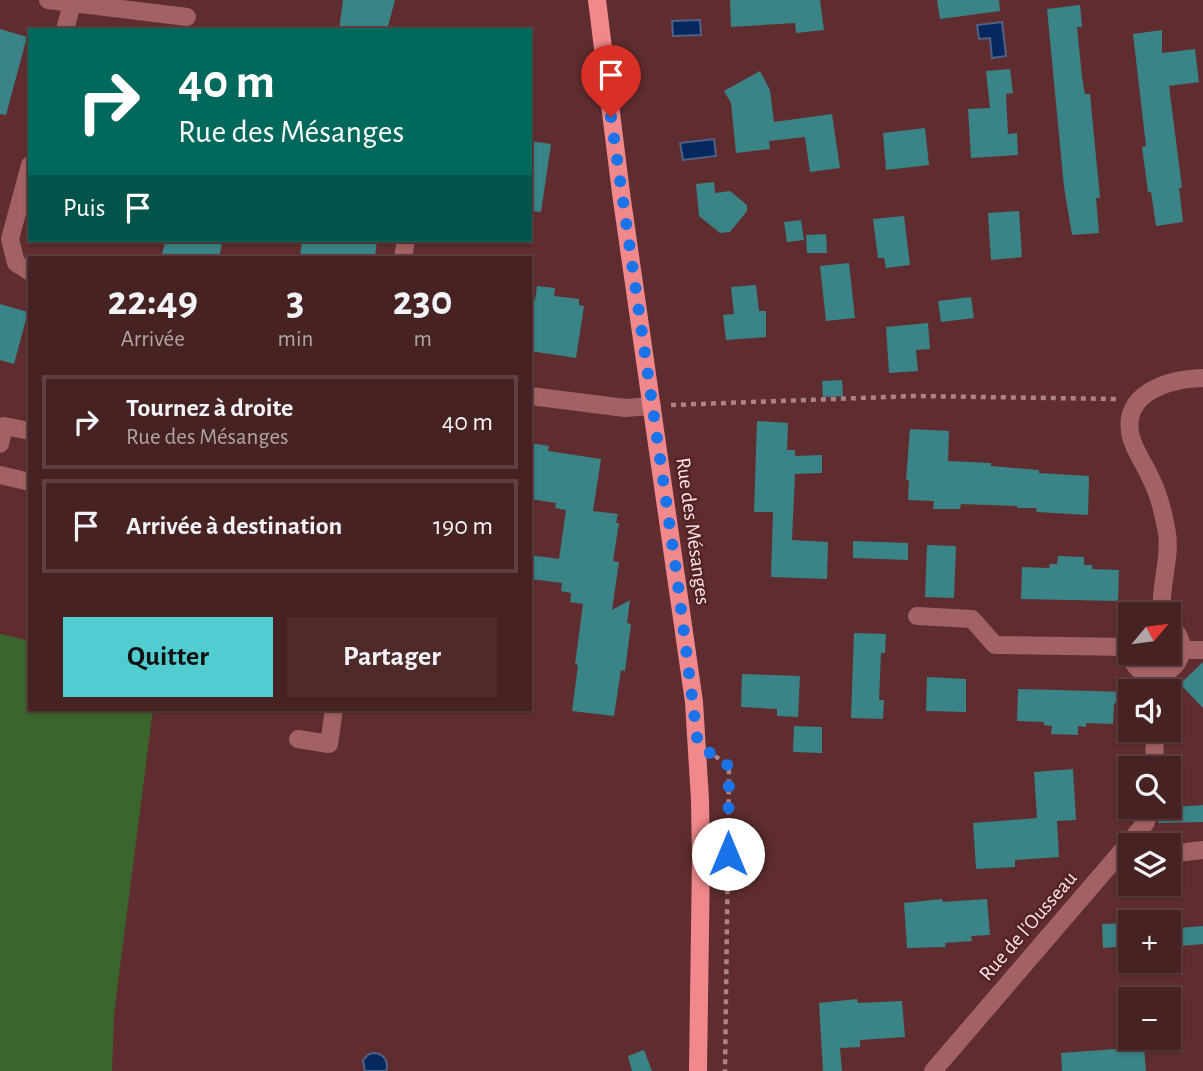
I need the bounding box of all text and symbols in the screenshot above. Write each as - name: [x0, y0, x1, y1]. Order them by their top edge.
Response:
- pin: [581, 45, 641, 117]
- icon: right: [63, 56, 154, 147]
- icon: arrive: [592, 56, 630, 94]
- text: 40 m: [178, 58, 275, 107]
- text: Rue des Mésanges: [178, 116, 404, 148]
- icon: arrive: [119, 189, 157, 227]
- text: Puis: [63, 195, 105, 221]
- text: 22:49: [107, 280, 198, 322]
- text: 3: [286, 280, 304, 322]
- text: 230: [393, 280, 453, 322]
- text: Arrivée: [121, 328, 185, 351]
- text: min: [277, 328, 313, 351]
- text: m: [413, 328, 432, 351]
- text: Tournez à droite: [126, 395, 293, 421]
- icon: right: [67, 403, 105, 441]
- text: 40 m: [442, 409, 493, 435]
- text: Rue des Mésanges: [126, 426, 289, 449]
- street label: Rue des Mésanges: [672, 456, 714, 606]
- icon: arrive: [67, 507, 105, 545]
- text: Arrivée à destination: [126, 513, 342, 539]
- text: 190 m: [433, 513, 493, 539]
- north arrow: [1118, 602, 1181, 665]
- map controls: [1118, 602, 1181, 1050]
- button: Quitter: [63, 617, 273, 697]
- button: Partager: [287, 617, 497, 697]
- button: sound: [1118, 679, 1181, 742]
- button: search: [1118, 756, 1181, 819]
- position arrow: [691, 817, 765, 891]
- button: layers: [1118, 833, 1181, 896]
- street label: Rue de l'Ousseau: [975, 867, 1081, 985]
- button: +: [1118, 910, 1181, 973]
- button: −: [1118, 987, 1181, 1050]

